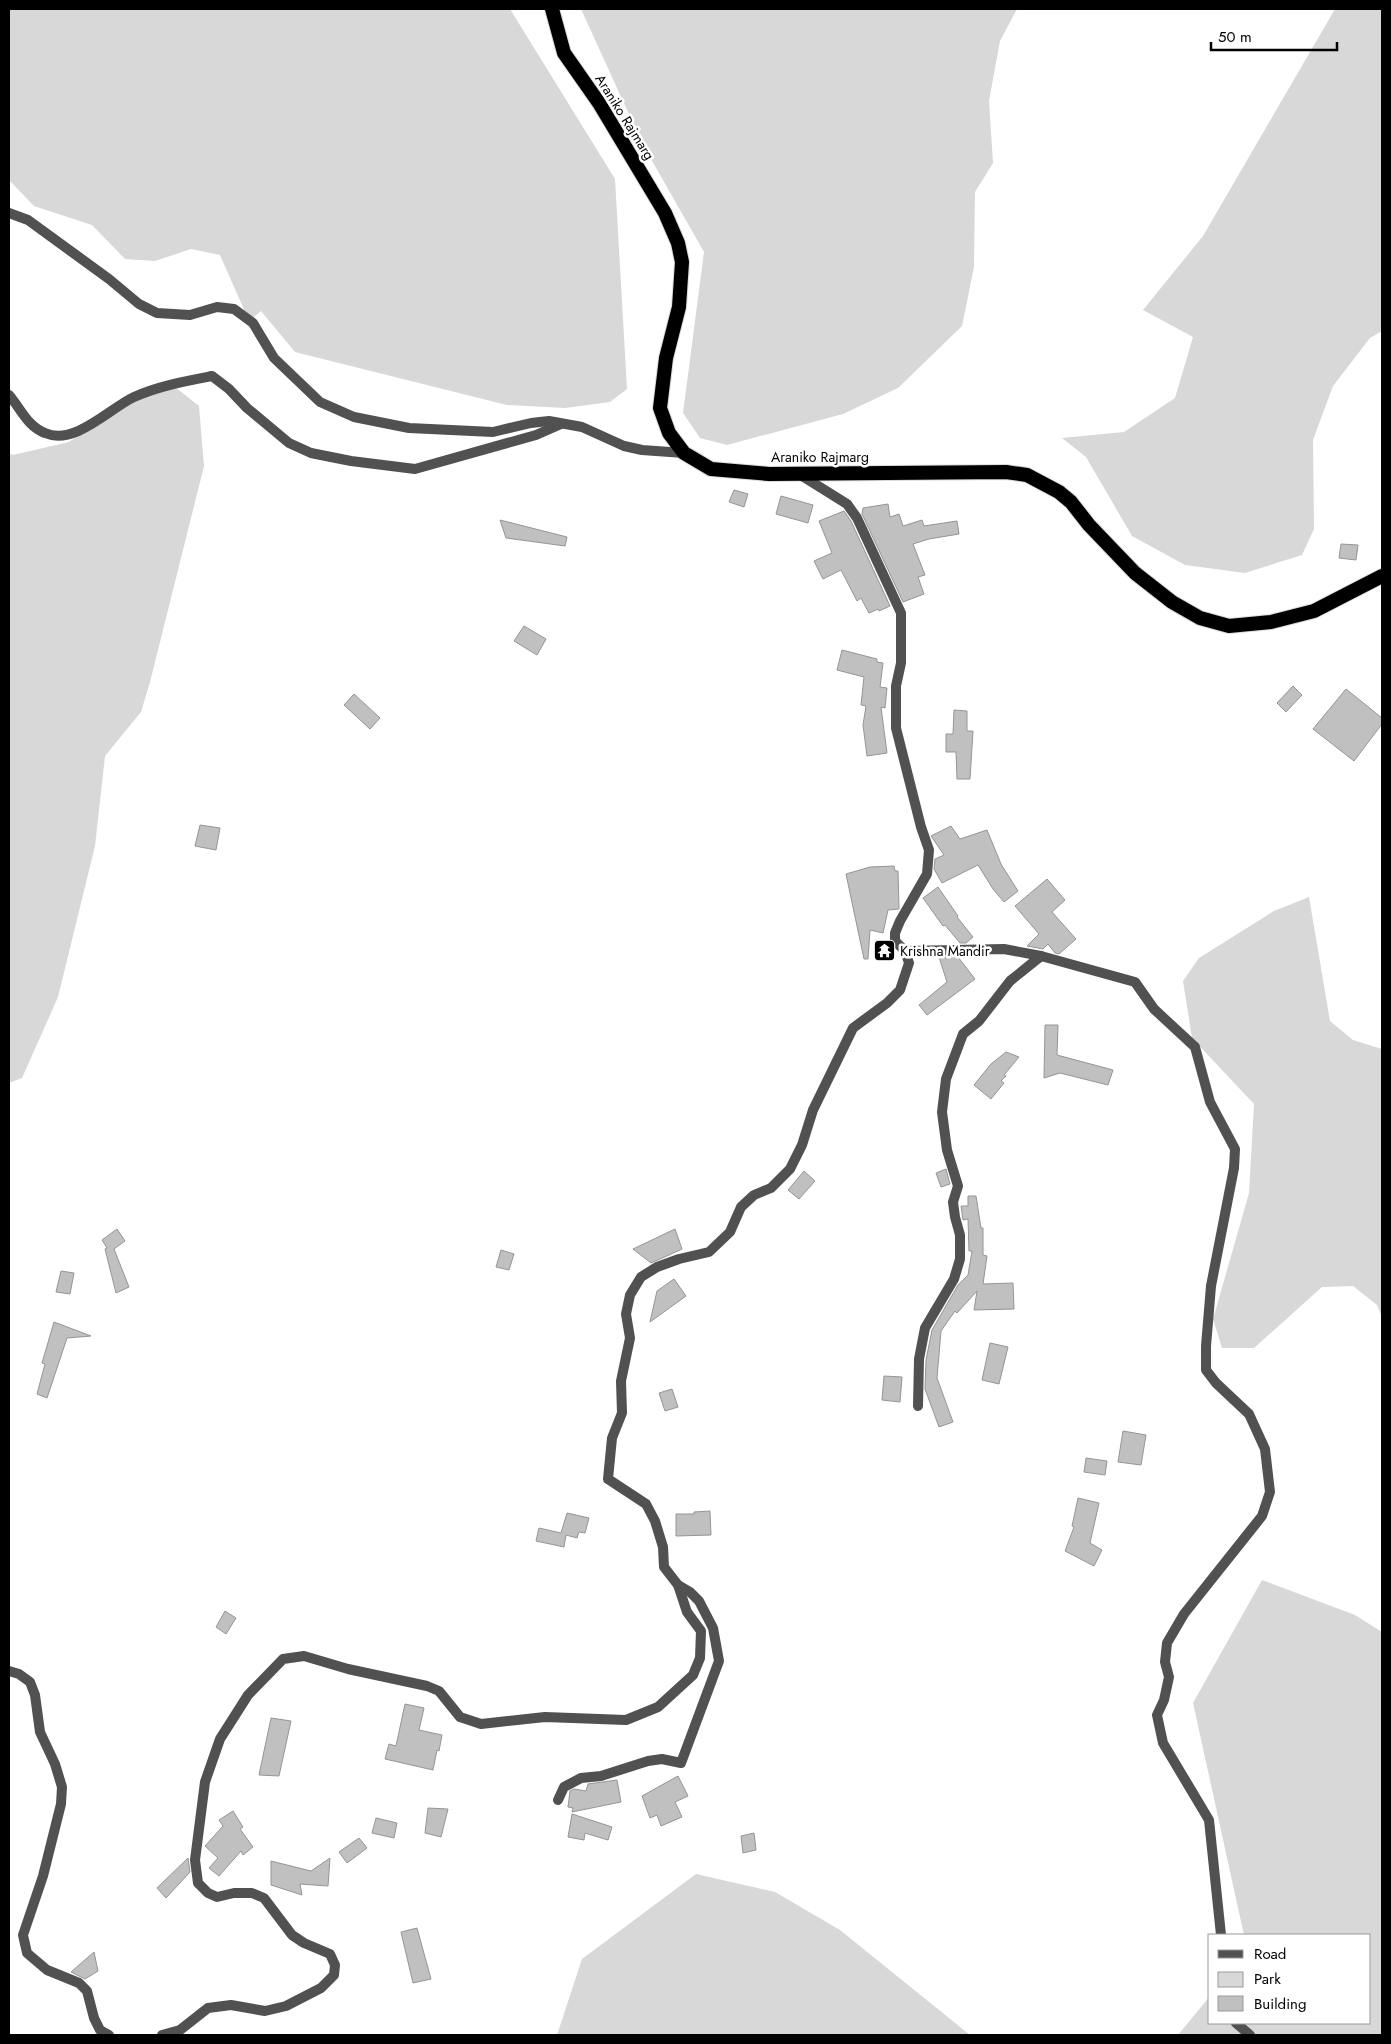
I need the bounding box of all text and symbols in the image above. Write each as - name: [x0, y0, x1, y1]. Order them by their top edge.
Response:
- scale bar: [1211, 20, 1337, 52]
- text: 50 m: [1218, 26, 1252, 48]
- street label: Araniko Rajmarg: [591, 70, 659, 164]
- street label: Araniko Rajmarg: [771, 447, 869, 467]
- temple icon: Krishna Mandir: [872, 939, 896, 963]
- place label: Krishna Mandir: [900, 941, 990, 961]
- legend: [1208, 1934, 1371, 2024]
- text: Road: [1254, 1943, 1286, 1965]
- text: Park: [1254, 1968, 1281, 1990]
- text: Building: [1254, 1993, 1306, 2015]

